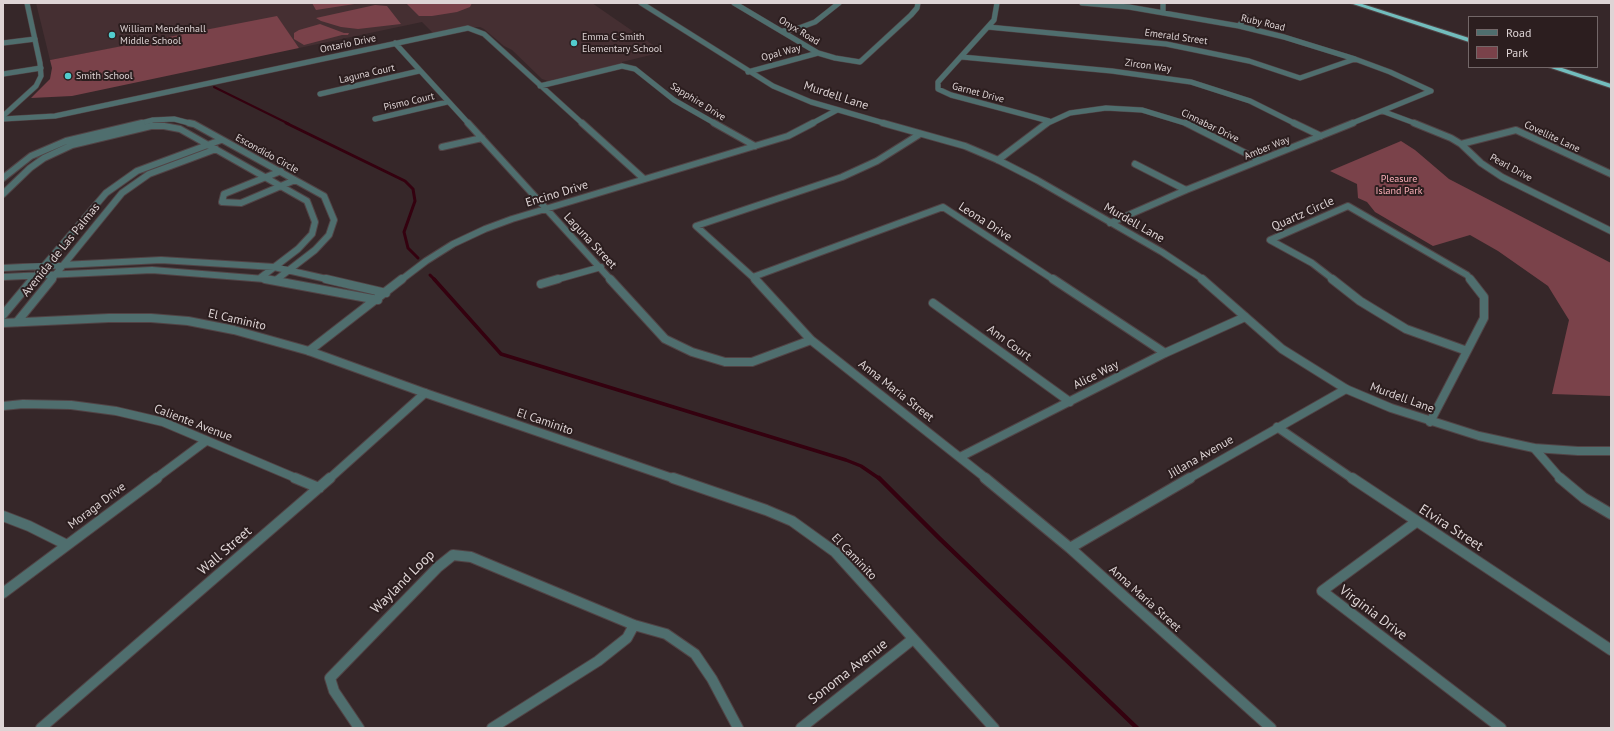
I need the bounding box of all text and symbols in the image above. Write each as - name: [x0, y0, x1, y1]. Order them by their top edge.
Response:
- street label: Ruby Road: [1240, 12, 1286, 34]
- street label: Onyx Road: [776, 14, 822, 48]
- legend: [1468, 16, 1598, 68]
- place label: William Mendenhall Middle School: [120, 23, 206, 46]
- text: Road: [1506, 25, 1531, 40]
- street label: Emerald Street: [1144, 27, 1208, 47]
- marker: William Mendenhall Middle School: [107, 30, 117, 40]
- place label: Emma C Smith Elementary School: [582, 31, 662, 54]
- street label: Ontario Drive: [319, 32, 377, 56]
- marker: Emma C Smith Elementary School: [569, 38, 579, 48]
- street label: Opal Way: [760, 42, 802, 64]
- text: Park: [1506, 45, 1528, 60]
- street label: Zircon Way: [1124, 57, 1172, 75]
- street label: Laguna Court: [338, 62, 396, 86]
- place label: Smith School: [76, 70, 133, 82]
- marker: Smith School: [63, 71, 73, 81]
- street label: Murdell Lane: [802, 79, 870, 113]
- street label: Sapphire Drive: [668, 80, 728, 124]
- street label: Garnet Drive: [951, 80, 1005, 106]
- street label: Pismo Court: [382, 90, 436, 114]
- street label: Cinnabar Drive: [1179, 107, 1241, 145]
- street label: Covellite Lane: [1522, 119, 1582, 155]
- street label: Escondido Circle: [233, 132, 301, 176]
- street label: Amber Way: [1242, 133, 1292, 163]
- street label: Pearl Drive: [1488, 151, 1534, 185]
- park label: Pleasure Island Park: [1376, 173, 1422, 196]
- street label: Encino Drive: [524, 178, 590, 210]
- street label: Quartz Circle: [1270, 194, 1336, 234]
- street label: Leona Drive: [956, 199, 1014, 245]
- street label: Avenida de Las Palmas: [19, 200, 103, 300]
- street label: Murdell Lane: [1101, 200, 1167, 246]
- street label: Laguna Street: [560, 210, 620, 272]
- street label: El Caminito: [207, 306, 267, 334]
- street label: Ann Court: [984, 322, 1034, 364]
- street label: Anna Maria Street: [855, 357, 937, 425]
- street label: Alice Way: [1071, 357, 1121, 393]
- street label: Murdell Lane: [1368, 380, 1436, 416]
- street label: Caliente Avenue: [152, 401, 234, 445]
- street label: El Caminito: [515, 406, 575, 438]
- street label: Jillana Avenue: [1166, 433, 1236, 481]
- street label: Moraga Drive: [65, 480, 129, 532]
- street label: Elvira Street: [1416, 501, 1486, 555]
- street label: Wall Street: [195, 523, 255, 579]
- street label: El Caminito: [828, 531, 880, 583]
- street label: Wayland Loop: [368, 547, 438, 617]
- street label: Anna Maria Street: [1106, 563, 1184, 635]
- street label: Virginia Drive: [1336, 582, 1410, 644]
- street label: Sonoma Avenue: [805, 636, 891, 708]

